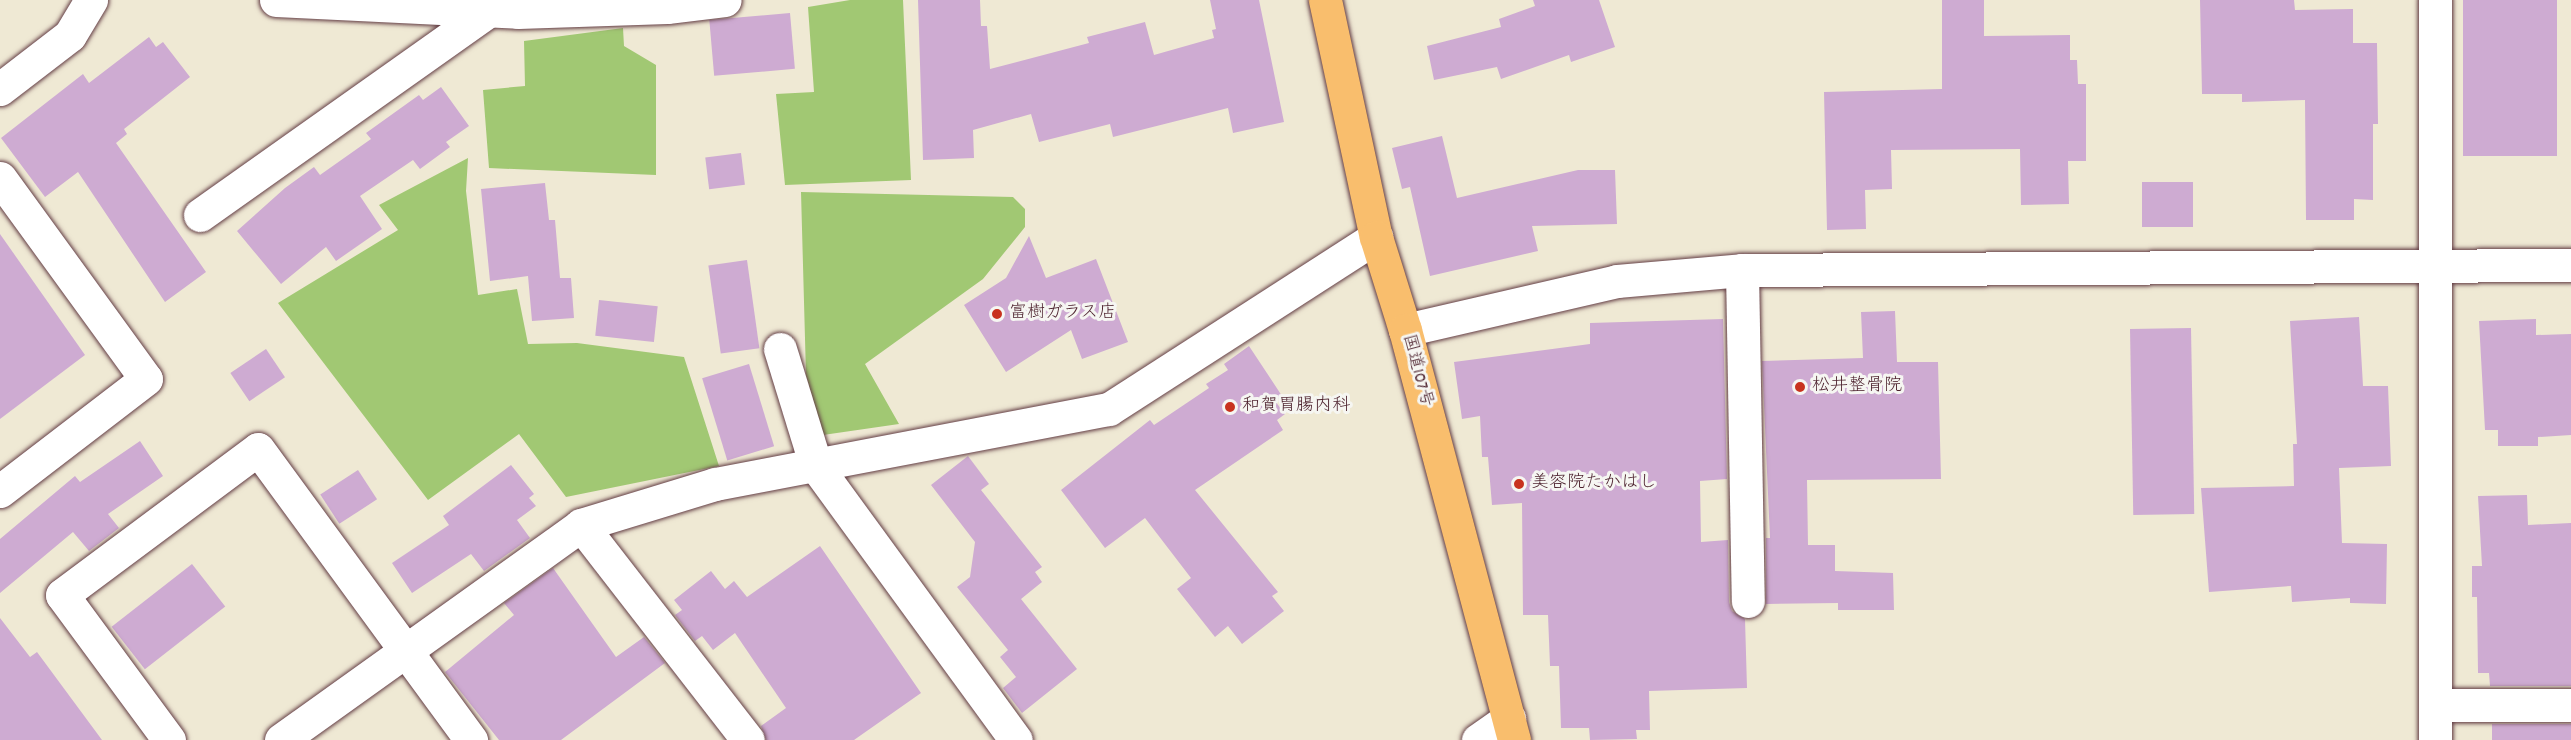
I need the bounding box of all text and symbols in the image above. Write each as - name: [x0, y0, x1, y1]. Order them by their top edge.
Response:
- place label: 富樹ガラス店: [1009, 303, 1117, 325]
- marker: 富樹ガラス店: [990, 307, 1004, 321]
- street label: 国道107号: [1396, 332, 1436, 410]
- place label: 松井整骨院: [1812, 376, 1902, 398]
- marker: 松井整骨院: [1793, 380, 1807, 394]
- place label: 和賀胃腸内科: [1242, 396, 1350, 418]
- marker: 和賀胃腸内科: [1223, 400, 1237, 414]
- place label: 美容院たかはし: [1531, 473, 1657, 495]
- marker: 美容院たかはし: [1512, 477, 1526, 491]

